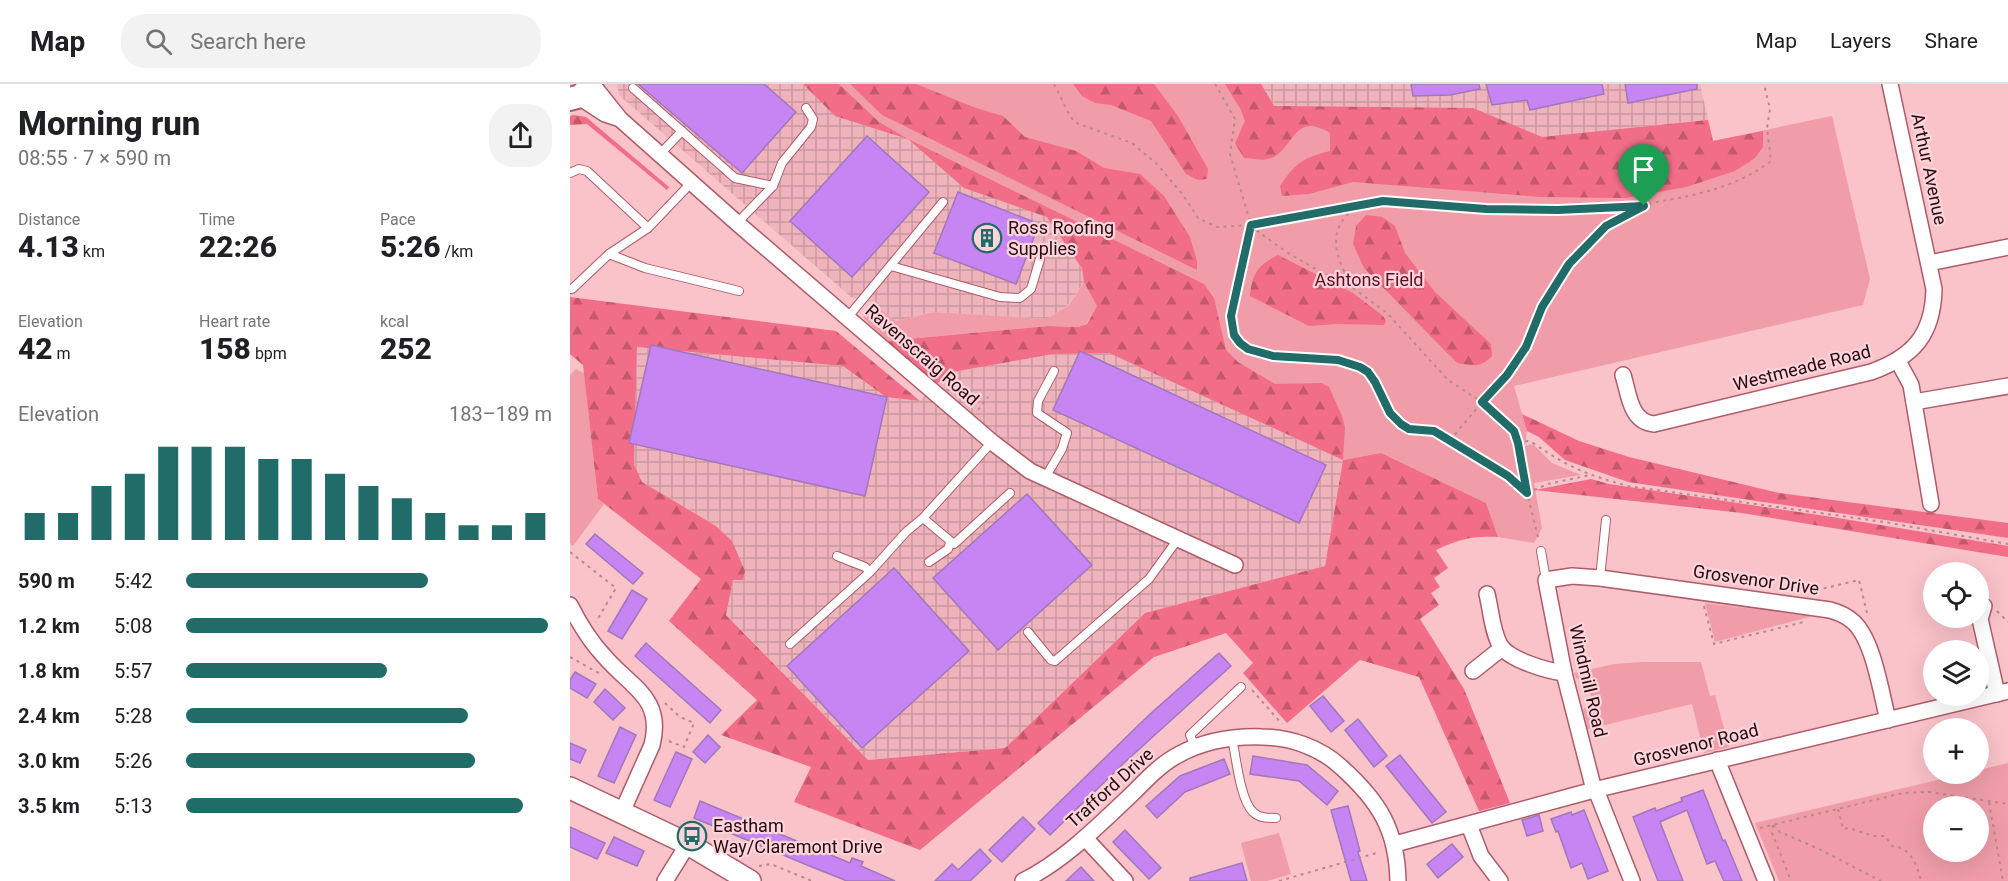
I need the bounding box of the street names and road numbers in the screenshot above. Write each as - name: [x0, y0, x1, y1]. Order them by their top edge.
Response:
- street label: Arthur Avenue: [1907, 111, 1952, 227]
- street label: Ravenscraig Road: [861, 300, 983, 410]
- street label: Westmeade Road: [1731, 340, 1873, 395]
- street label: Grosvenor Drive: [1692, 560, 1820, 599]
- street label: Windmill Road: [1565, 622, 1612, 739]
- street label: Grosvenor Road: [1631, 719, 1761, 770]
- street label: Trafford Drive: [1062, 743, 1157, 832]

